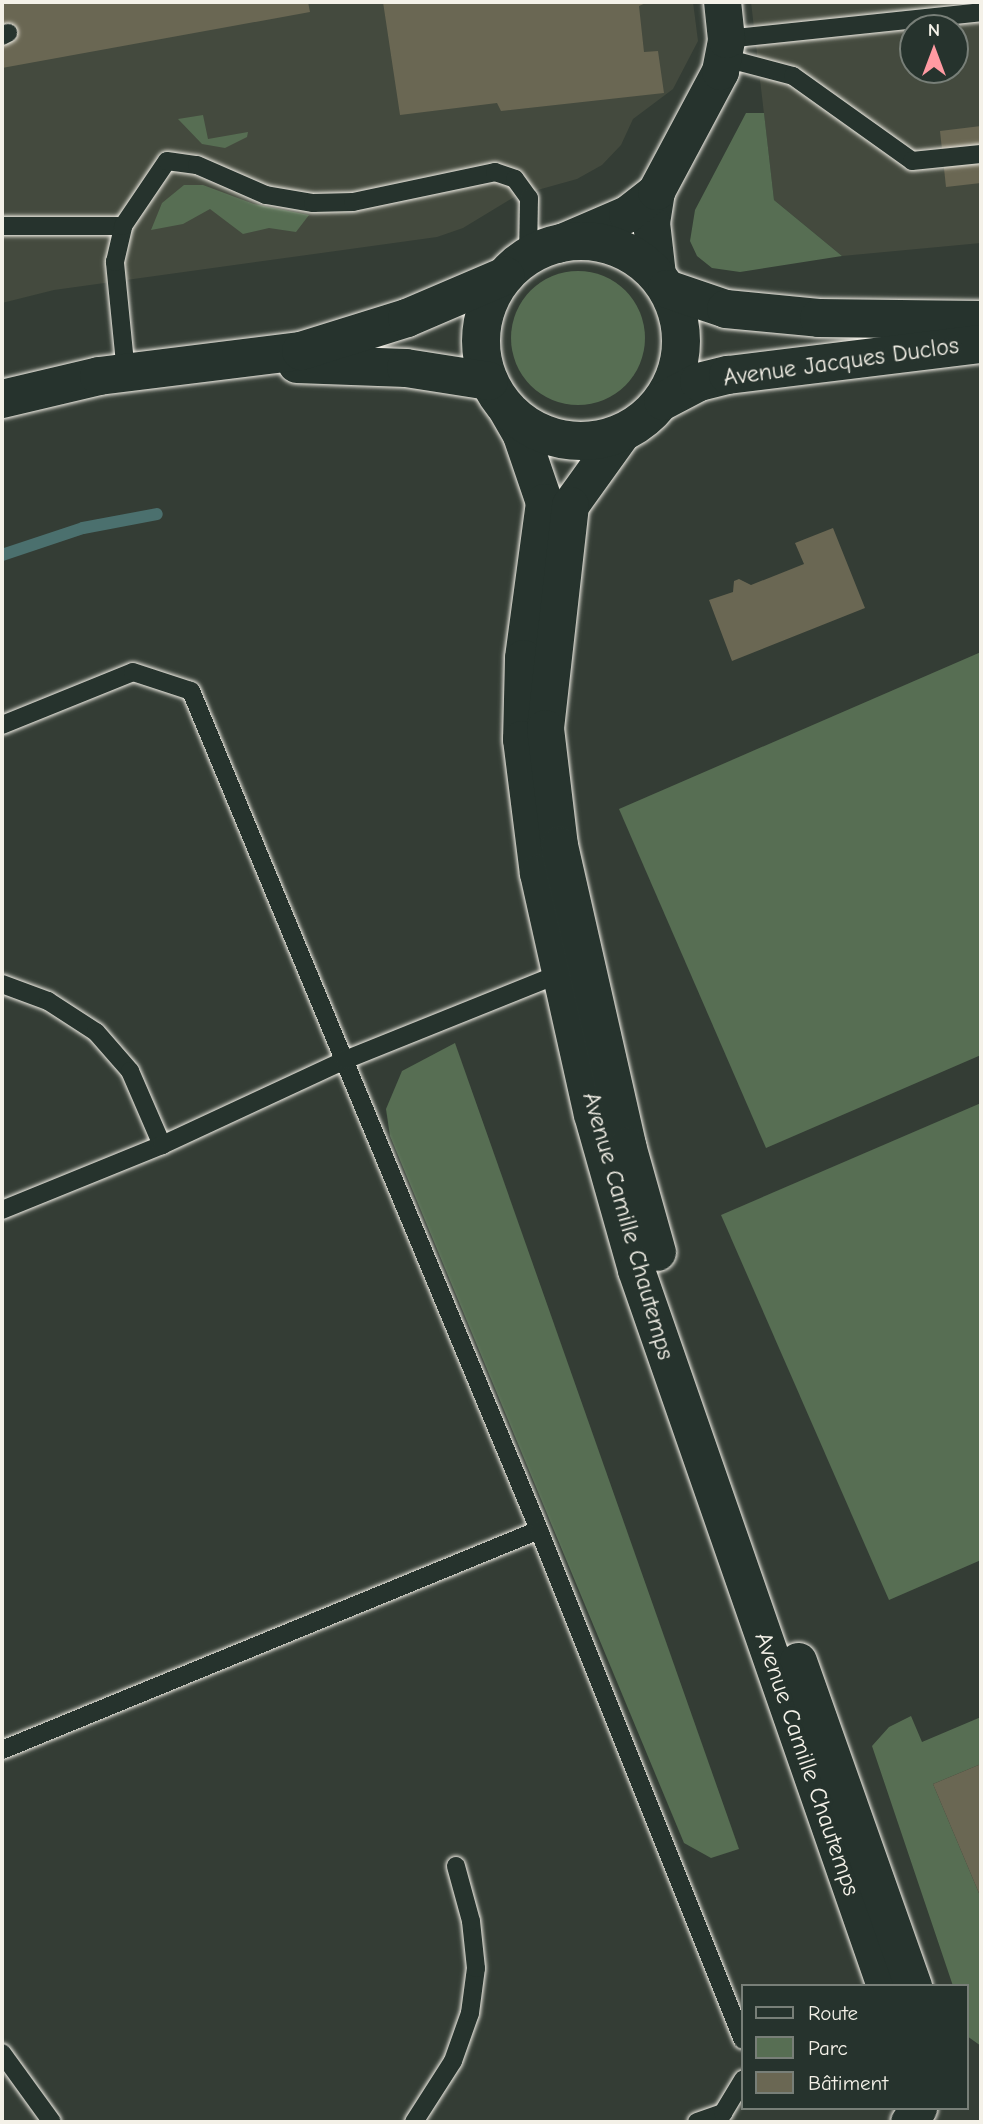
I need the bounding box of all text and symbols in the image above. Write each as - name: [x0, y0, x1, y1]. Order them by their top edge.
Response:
- north arrow: [899, 14, 969, 84]
- text: N: [928, 19, 940, 41]
- street label: Avenue Jacques Duclos: [721, 331, 961, 393]
- street label: Avenue Camille Chautemps: [576, 1089, 680, 1363]
- street label: Avenue Camille Chautemps: [748, 1628, 866, 1900]
- legend: [741, 1984, 969, 2110]
- text: Route: [808, 2001, 858, 2025]
- text: Parc: [808, 2036, 848, 2060]
- text: Bâtiment: [808, 2071, 888, 2095]

